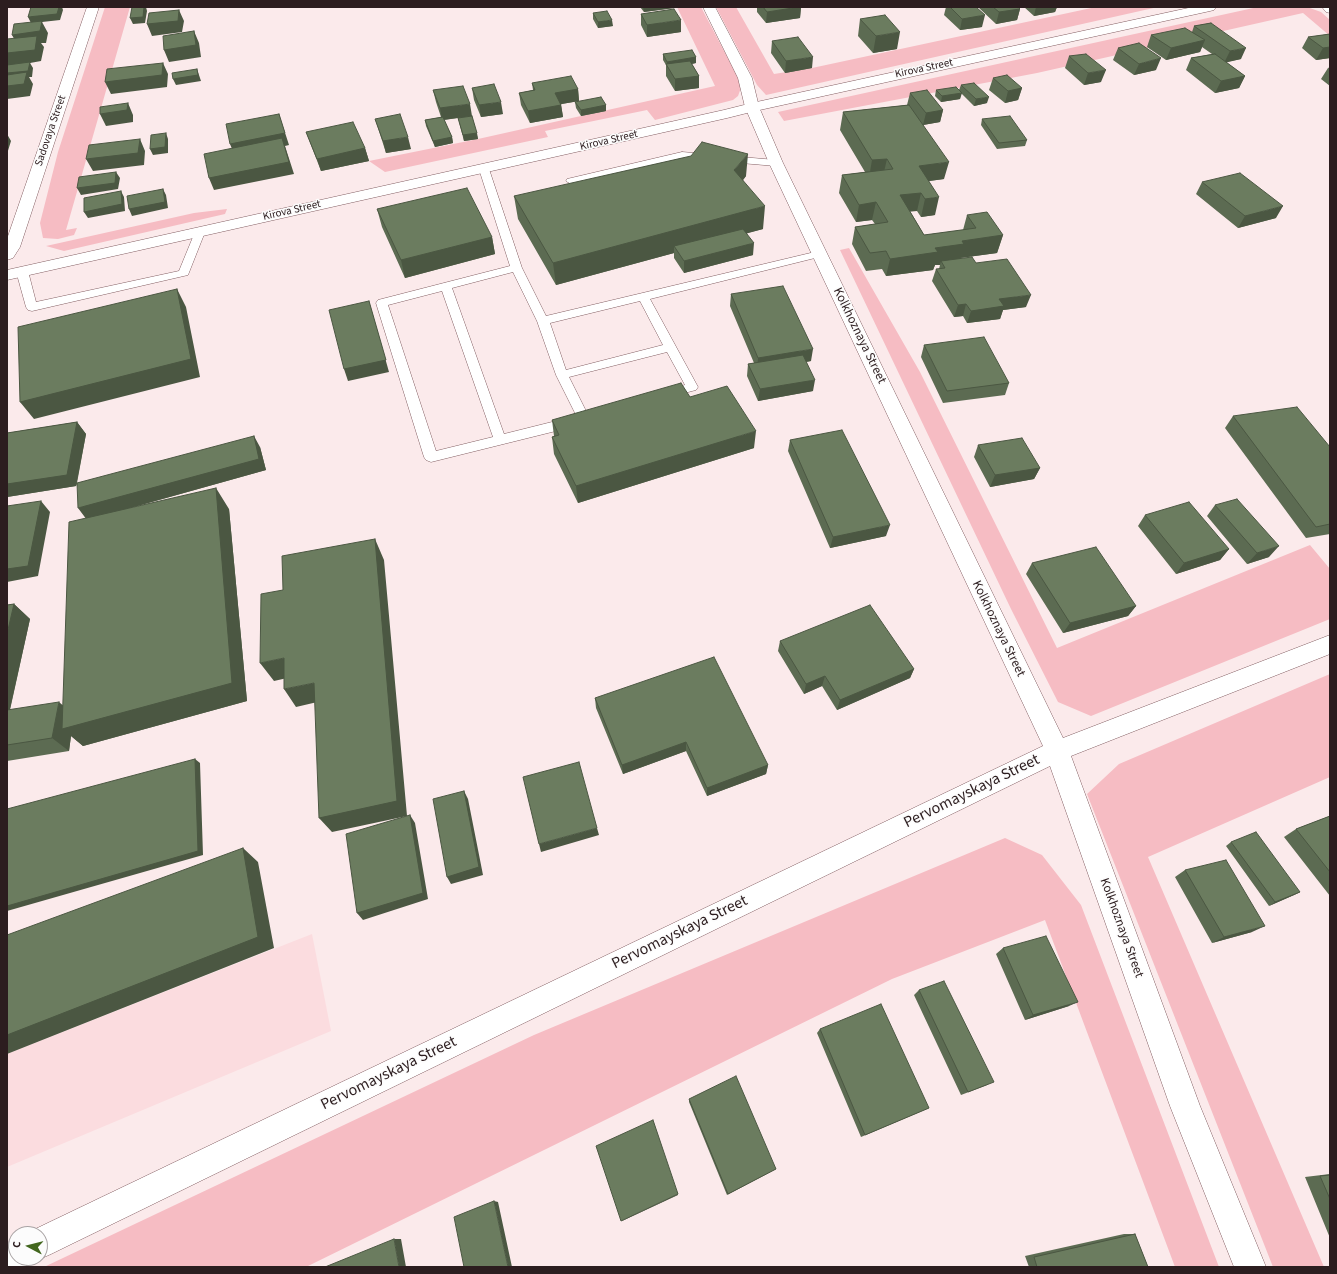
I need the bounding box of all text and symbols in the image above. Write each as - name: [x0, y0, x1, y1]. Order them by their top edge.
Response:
- street label: Kirova Street: [894, 56, 954, 82]
- street label: Sadovaya Street: [33, 94, 69, 168]
- street label: Kirova Street: [579, 128, 639, 154]
- street label: Kirova Street: [262, 198, 322, 224]
- street label: Kolkhoznaya Street: [829, 285, 889, 387]
- street label: Kolkhoznaya Street: [968, 578, 1028, 680]
- street label: Pervomayskaya Street: [901, 751, 1043, 833]
- street label: Kolkhoznaya Street: [1096, 876, 1146, 980]
- street label: Pervomayskaya Street: [609, 892, 751, 974]
- street label: Pervomayskaya Street: [318, 1033, 460, 1115]
- north arrow: [8, 1226, 48, 1266]
- text: С: [9, 1241, 24, 1249]

